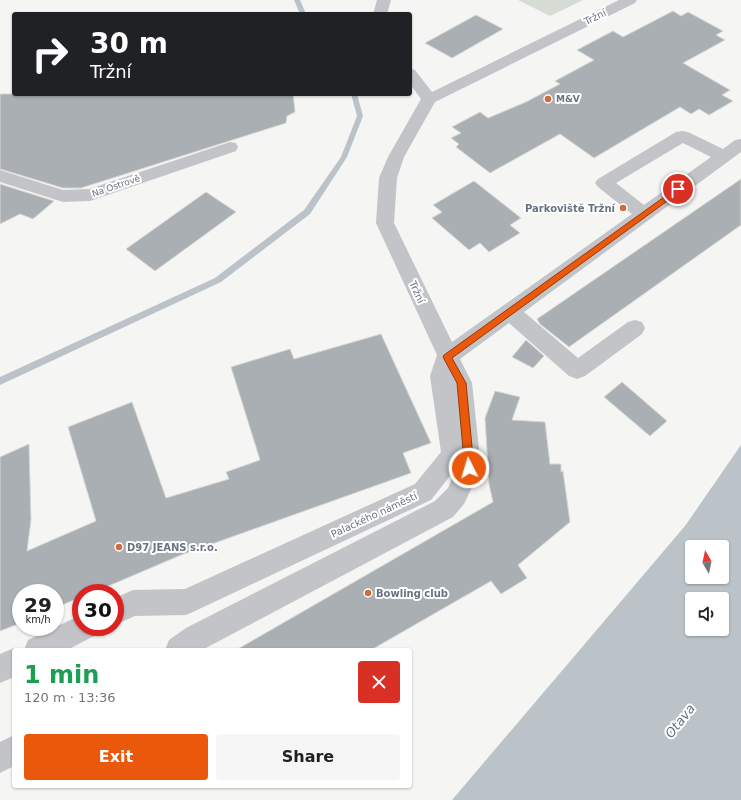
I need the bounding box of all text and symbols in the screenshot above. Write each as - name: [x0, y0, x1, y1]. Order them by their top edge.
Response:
- street label: Tržní: [581, 6, 609, 27]
- text: 30 m: [90, 27, 168, 60]
- icon: right: [24, 28, 76, 80]
- text: Tržní: [90, 61, 132, 82]
- marker: M&V: [543, 94, 553, 104]
- place label: M&V: [556, 94, 580, 104]
- pin: [661, 172, 695, 206]
- street label: Na Ostrově: [91, 173, 142, 199]
- icon: arrive: [667, 178, 689, 200]
- place label: Parkoviště Tržní: [525, 203, 616, 214]
- marker: Parkoviště Tržní: [618, 203, 628, 213]
- street label: Tržní: [407, 278, 427, 306]
- position arrow: [448, 447, 490, 489]
- street label: Palackého náměstí: [329, 490, 420, 540]
- north arrow: [685, 540, 729, 584]
- map controls: [685, 540, 729, 636]
- marker: D97 JEANS s.r.o.: [114, 542, 124, 552]
- place label: D97 JEANS s.r.o.: [127, 542, 218, 553]
- speed limit sign: 30: [72, 584, 124, 636]
- marker: Bowling club: [363, 588, 373, 598]
- place label: Bowling club: [376, 588, 448, 599]
- button: sound: [685, 592, 729, 636]
- text: 29: [24, 593, 52, 617]
- text: km/h: [25, 614, 51, 625]
- text: 1 min: [24, 661, 99, 689]
- button: close: [358, 661, 400, 703]
- text: 120 m · 13:36: [24, 690, 115, 705]
- water label: Otava: [662, 701, 698, 741]
- button: Exit: [24, 734, 208, 780]
- button: Share: [216, 734, 400, 780]

